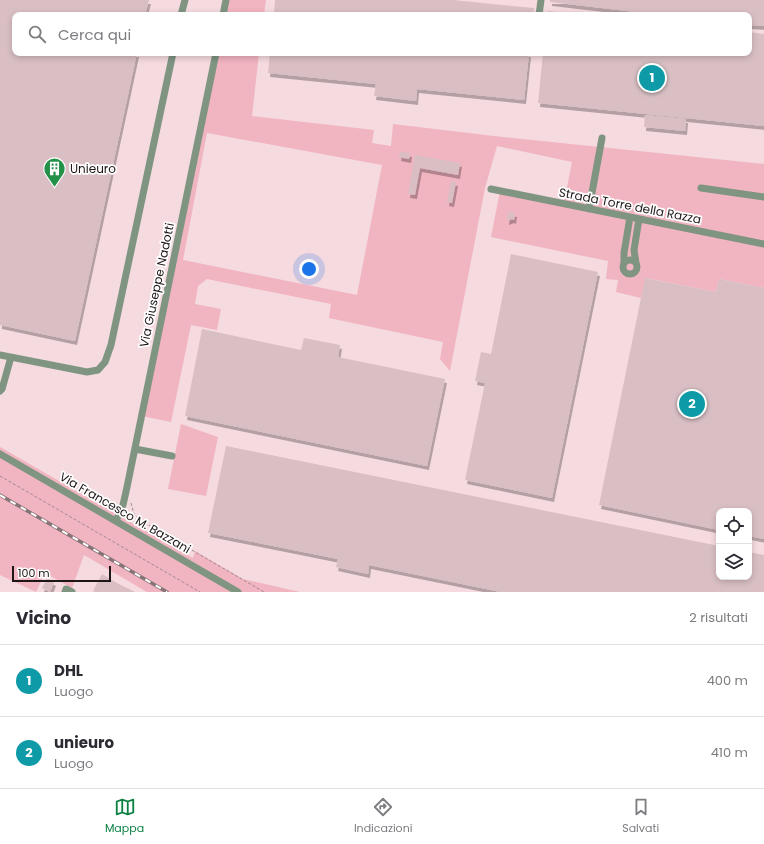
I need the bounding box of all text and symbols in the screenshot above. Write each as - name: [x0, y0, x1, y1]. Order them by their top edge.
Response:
- search box: [12, 12, 752, 56]
- icon: search: [26, 23, 48, 45]
- text: Cerca qui: [58, 24, 131, 45]
- pin: 1: [639, 63, 665, 93]
- building icon: Unieuro: [41, 156, 67, 189]
- place label: Unieuro: [70, 160, 116, 177]
- street label: Strada Torre della Razza: [558, 183, 703, 228]
- street label: Via Giuseppe Nadotti: [135, 221, 178, 349]
- your location: [299, 259, 319, 279]
- pin: 2: [679, 389, 705, 419]
- street label: Via Francesco M. Bazzani: [56, 468, 194, 557]
- map controls: [716, 508, 752, 580]
- button: locate: [716, 508, 752, 544]
- button: layers: [716, 544, 752, 580]
- scale bar: [12, 564, 111, 583]
- text: 100 m: [18, 565, 50, 581]
- text: Vicino: [16, 606, 71, 630]
- text: 2 risultati: [689, 608, 748, 627]
- text: DHL: [54, 660, 83, 681]
- text: 1: [27, 671, 31, 690]
- text: 400 m: [707, 671, 748, 690]
- text: Luogo: [54, 682, 93, 701]
- text: unieuro: [54, 732, 114, 753]
- text: 2: [25, 743, 33, 762]
- text: 410 m: [711, 743, 748, 762]
- text: Luogo: [54, 754, 93, 773]
- tab: Mappa: [105, 796, 144, 837]
- tab: Indicazioni: [354, 796, 412, 837]
- tab: Salvati: [622, 796, 659, 837]

